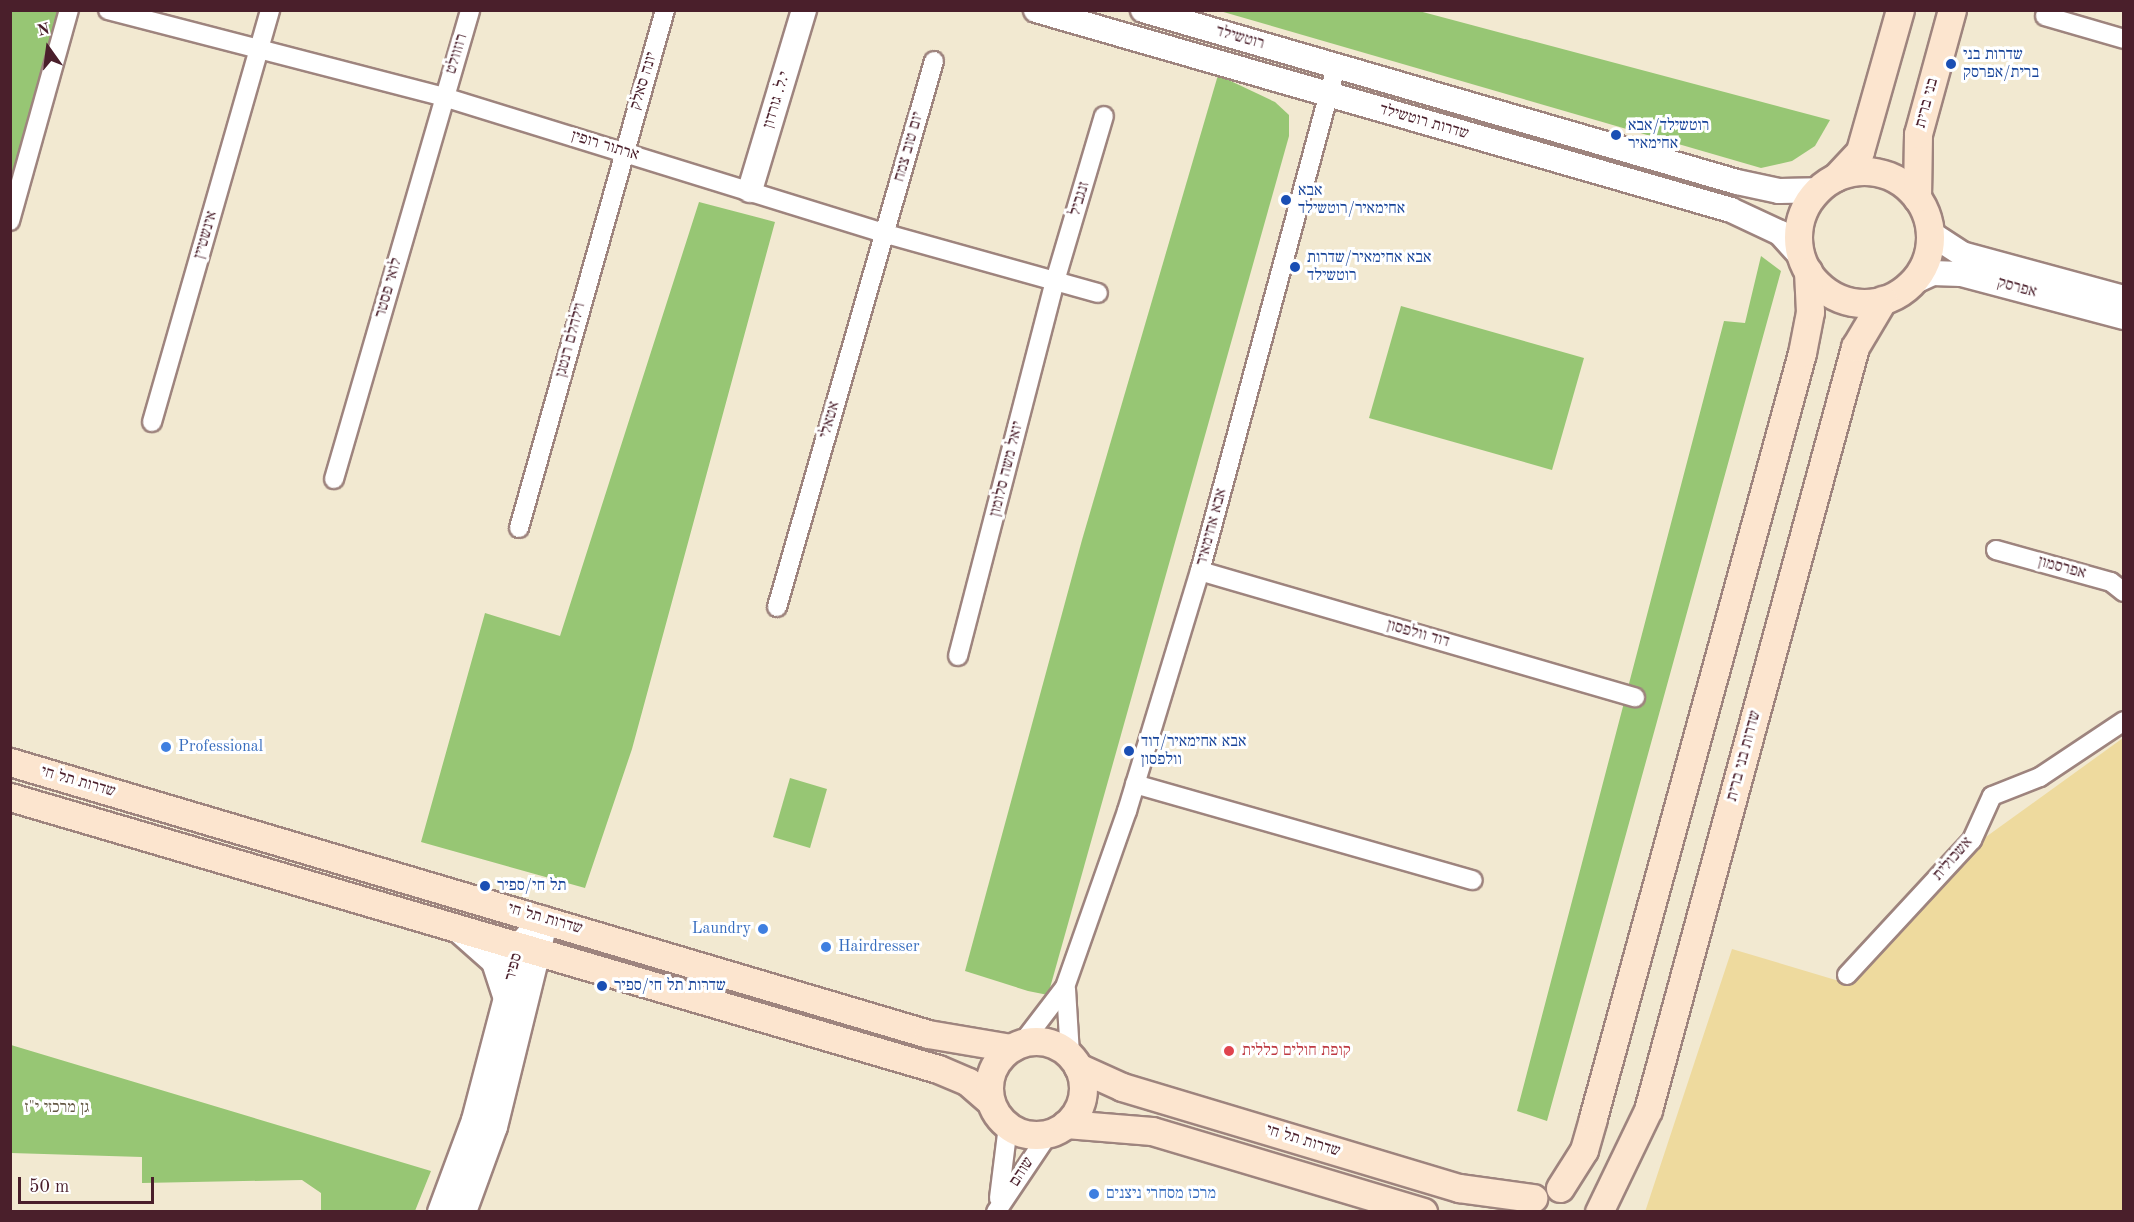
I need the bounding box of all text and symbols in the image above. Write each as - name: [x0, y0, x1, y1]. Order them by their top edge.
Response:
- north arrow: [18, 18, 78, 78]
- text: N: [36, 21, 52, 40]
- street label: רוטשילד: [1213, 22, 1267, 54]
- street label: רוזוולט: [442, 32, 472, 76]
- place label: שדרות בני ברית/אפרסק: [1963, 45, 2039, 83]
- street label: יונה סאלק: [626, 50, 662, 112]
- marker: שדרות בני ברית/אפרסק: [1944, 57, 1958, 71]
- street label: י.ל. גורדון: [759, 69, 795, 131]
- street label: בני ברית: [1911, 76, 1943, 130]
- street label: שדרות רוטשילד: [1377, 100, 1471, 144]
- street label: יום טוב צמח: [890, 110, 928, 184]
- place label: רוטשילד/אבא אחימאיר: [1628, 116, 1709, 154]
- street label: ארתור רופין: [569, 127, 641, 165]
- marker: רוטשילד/אבא אחימאיר: [1609, 128, 1623, 142]
- street label: זנגביל: [1066, 180, 1094, 218]
- place label: אבא אחימאיר/רוטשילד: [1298, 181, 1405, 219]
- marker: אבא אחימאיר/רוטשילד: [1279, 193, 1293, 207]
- street label: אינשטיין: [190, 209, 222, 261]
- place label: אבא אחימאיר/שדרות רוטשילד: [1307, 248, 1431, 286]
- street label: לואי פסטר: [371, 256, 407, 320]
- marker: אבא אחימאיר/שדרות רוטשילד: [1288, 260, 1302, 274]
- street label: אפרסק: [1995, 274, 2039, 302]
- street label: וילהלם רנטגן: [552, 301, 590, 379]
- street label: אטאלי: [816, 399, 844, 441]
- street label: יואל משה סלומון: [986, 419, 1028, 519]
- street label: אבא אחימאיר: [1192, 486, 1232, 568]
- street label: אפרסמון: [2036, 552, 2088, 584]
- street label: דוד וולפסון: [1385, 616, 1451, 652]
- street label: שדרות בני ברית: [1723, 709, 1765, 803]
- place label: אבא אחימאיר/דוד וולפסון: [1141, 732, 1246, 770]
- place label: Professional: [178, 737, 263, 757]
- marker: Professional: [159, 740, 173, 754]
- marker: אבא אחימאיר/דוד וולפסון: [1122, 744, 1136, 758]
- street label: שדרות תל חי: [38, 762, 118, 802]
- street label: אשכולית: [1929, 833, 1977, 885]
- place label: תל חי/ספיר: [497, 876, 566, 896]
- marker: תל חי/ספיר: [478, 879, 492, 893]
- street label: שדרות תל חי: [505, 899, 585, 939]
- place label: Laundry: [692, 919, 751, 939]
- marker: Laundry: [756, 922, 770, 936]
- place label: Hairdresser: [838, 937, 919, 957]
- marker: Hairdresser: [819, 940, 833, 954]
- street label: ספיר: [501, 951, 527, 983]
- place label: שדרות תל חי/ספיר: [614, 976, 726, 996]
- marker: שדרות תל חי/ספיר: [595, 979, 609, 993]
- place label: קופת חולים כללית: [1242, 1041, 1351, 1061]
- marker: קופת חולים כללית: [1220, 1042, 1238, 1060]
- park label: גן מרכזי י"ז: [24, 1098, 90, 1118]
- street label: שדרות תל חי: [1264, 1121, 1342, 1161]
- street label: שוהם: [1005, 1154, 1039, 1190]
- scale bar: [21, 1165, 158, 1203]
- text: 50 m: [29, 1178, 69, 1196]
- place label: מרכז מסחרי ניצנים: [1106, 1184, 1216, 1204]
- marker: מרכז מסחרי ניצנים: [1087, 1187, 1101, 1201]

